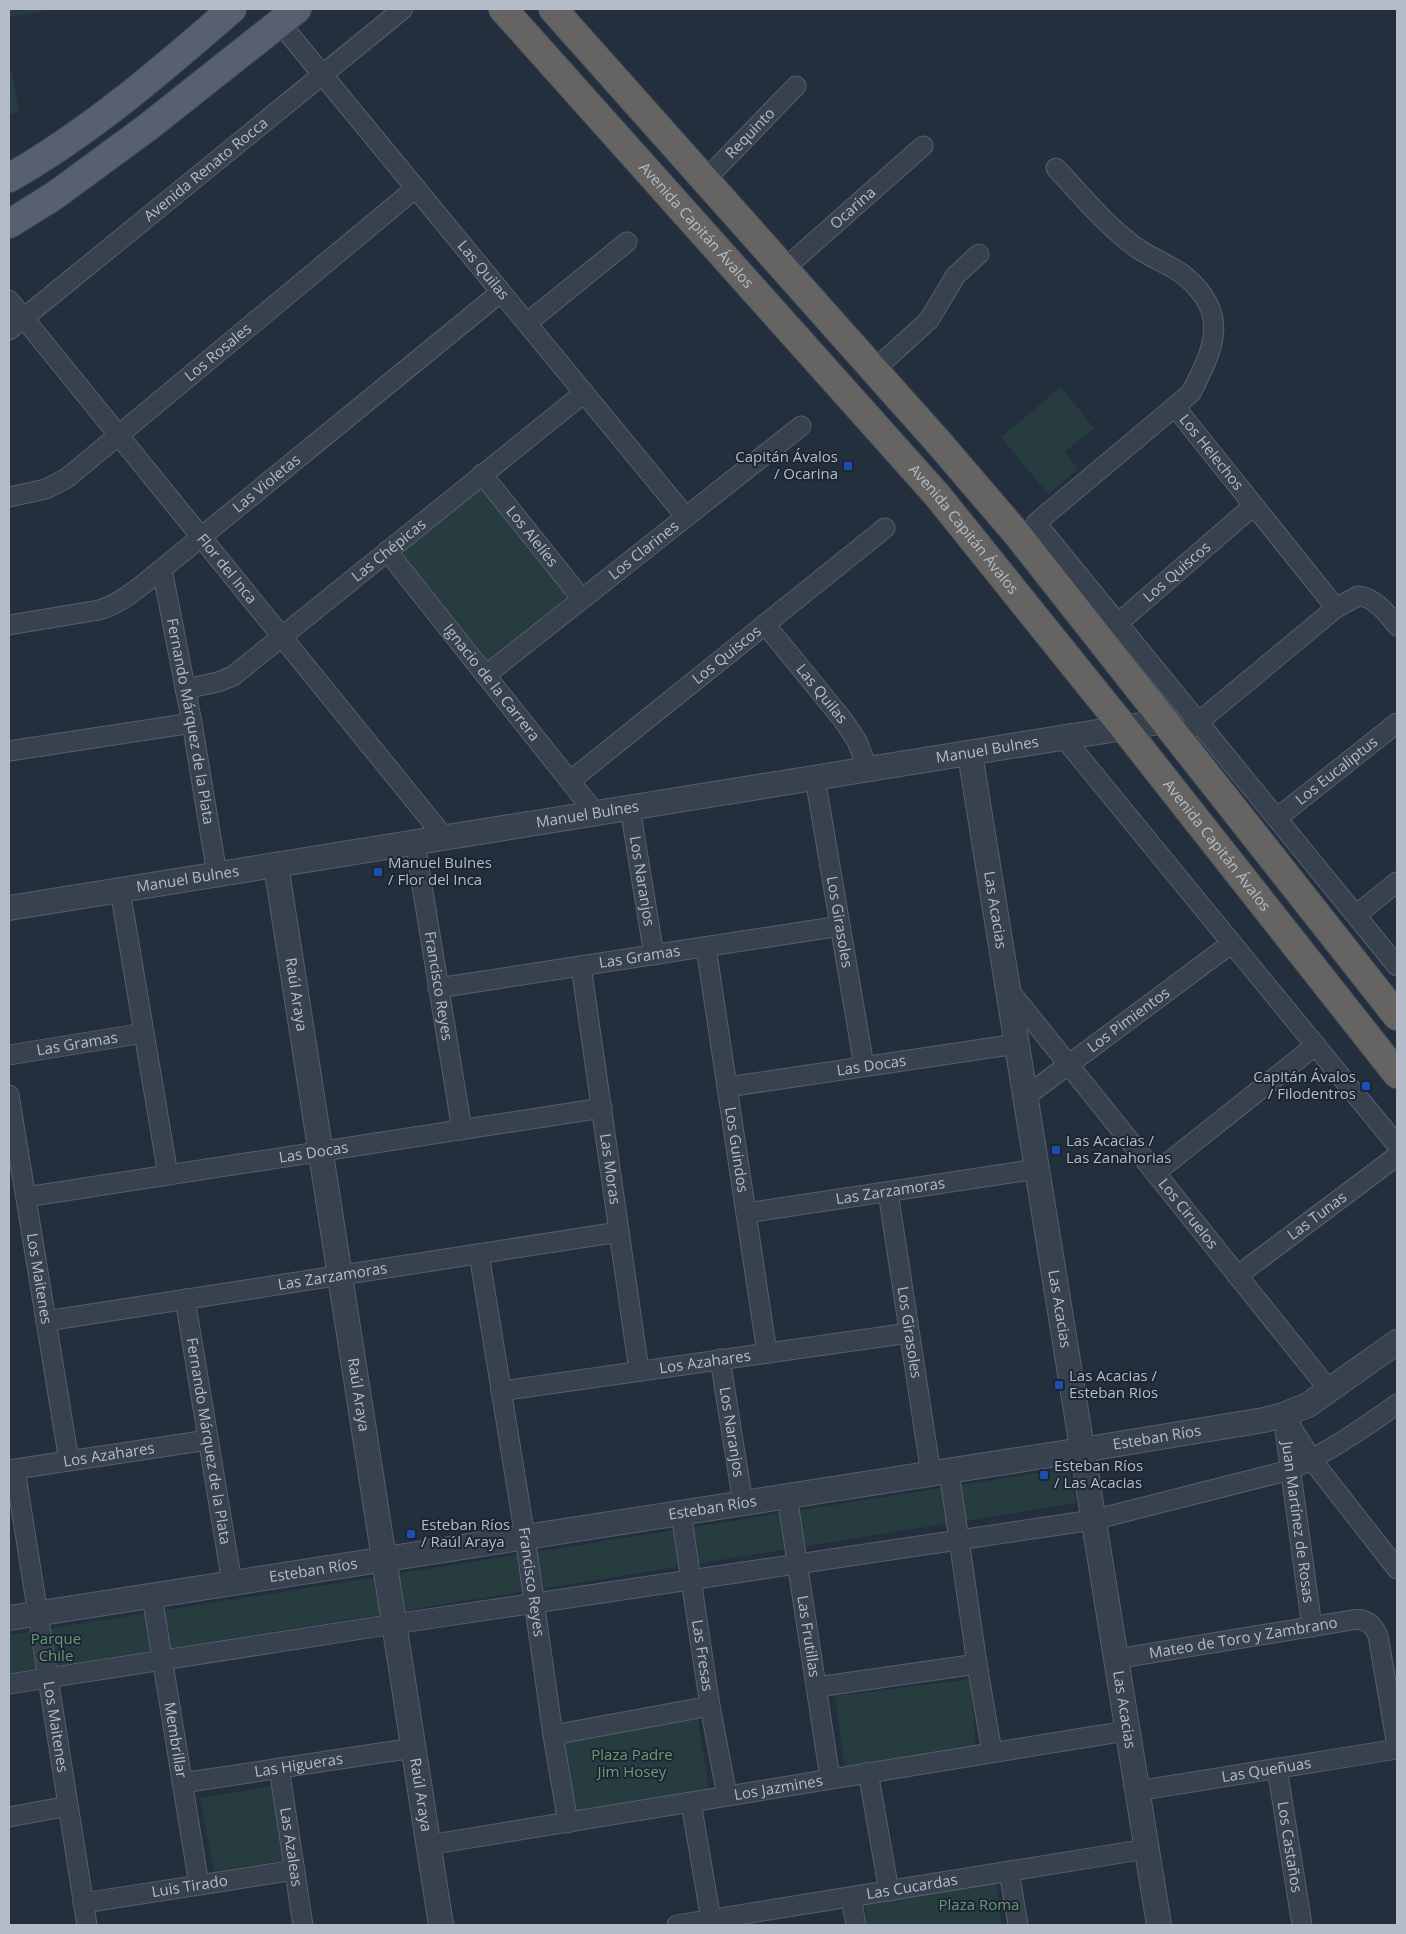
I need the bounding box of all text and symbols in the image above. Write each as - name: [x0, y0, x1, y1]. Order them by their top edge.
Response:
- street label: Requinto: [720, 103, 779, 162]
- street label: Avenida Renato Rocca: [139, 112, 271, 225]
- street label: Avenida Capitán Ávalos: [635, 157, 759, 292]
- street label: Ocarina: [825, 182, 879, 233]
- street label: Las Quilas: [454, 236, 514, 303]
- street label: Los Rosales: [180, 318, 255, 385]
- street label: Los Helechos: [1175, 409, 1249, 494]
- place label: Capitán Ávalos / Ocarina: [735, 446, 838, 483]
- street label: Las Violetas: [228, 449, 304, 516]
- street label: Avenida Capitán Ávalos: [905, 459, 1024, 598]
- marker: Capitán Ávalos / Ocarina: [842, 460, 854, 472]
- street label: Los Alelíes: [502, 501, 563, 571]
- street label: Las Chépicas: [347, 514, 429, 586]
- street label: Los Clarines: [604, 516, 682, 584]
- street label: Flor del Inca: [193, 529, 262, 607]
- street label: Los Quiscos: [1138, 536, 1214, 606]
- street label: Fernando Márquez de la Plata: [163, 616, 220, 826]
- street label: Ignacio de la Carrera: [440, 619, 545, 745]
- street label: Los Quiscos: [687, 621, 765, 688]
- street label: Las Quilas: [792, 659, 853, 727]
- street label: Manuel Bulnes: [934, 731, 1040, 767]
- street label: Los Eucaliptus: [1291, 731, 1381, 809]
- street label: Avenida Capitán Ávalos: [1159, 775, 1276, 915]
- street label: Manuel Bulnes: [534, 795, 640, 832]
- street label: Los Naranjos: [626, 834, 660, 928]
- place label: Manuel Bulnes / Flor del Inca: [388, 852, 492, 889]
- street label: Manuel Bulnes: [135, 860, 240, 896]
- marker: Manuel Bulnes / Flor del Inca: [372, 866, 384, 878]
- street label: Las Acacias: [980, 869, 1012, 950]
- street label: Los Girasoles: [823, 874, 858, 969]
- street label: Francisco Reyes: [421, 930, 458, 1042]
- street label: Las Gramas: [597, 940, 682, 972]
- street label: Raúl Araya: [282, 956, 313, 1033]
- street label: Los Pimientos: [1083, 982, 1173, 1056]
- street label: Las Gramas: [35, 1026, 119, 1059]
- street label: Las Docas: [835, 1050, 907, 1080]
- place label: Capitán Ávalos / Filodentros: [1253, 1066, 1356, 1103]
- marker: Capitán Ávalos / Filodentros: [1360, 1080, 1372, 1092]
- street label: Los Guindos: [721, 1105, 754, 1194]
- place label: Las Acacias / Las Zanahorias: [1066, 1130, 1171, 1167]
- street label: Las Moras: [596, 1132, 626, 1206]
- street label: Las Docas: [277, 1136, 349, 1167]
- marker: Las Acacias / Las Zanahorias: [1050, 1144, 1062, 1156]
- street label: Las Zarzamoras: [834, 1172, 946, 1208]
- street label: Los Ciruelos: [1154, 1174, 1223, 1253]
- street label: Las Tunas: [1283, 1186, 1350, 1244]
- street label: Los Maitenes: [23, 1231, 57, 1325]
- street label: Las Zarzamoras: [276, 1257, 388, 1294]
- street label: Las Acacias: [1044, 1268, 1077, 1349]
- street label: Los Girasoles: [894, 1285, 927, 1380]
- street label: Fernando Márquez de la Plata: [183, 1336, 236, 1546]
- street label: Los Azahares: [658, 1345, 752, 1377]
- street label: Raúl Araya: [344, 1356, 375, 1433]
- place label: Las Acacias / Esteban Rios: [1069, 1365, 1158, 1402]
- marker: Las Acacias / Esteban Rios: [1053, 1379, 1065, 1391]
- street label: Los Naranjos: [716, 1385, 750, 1479]
- street label: Esteban Ríos: [1111, 1420, 1202, 1454]
- street label: Los Azahares: [62, 1437, 156, 1471]
- street label: Juan Martínez de Rosas: [1277, 1438, 1320, 1604]
- place label: Esteban Ríos / Las Acacias: [1054, 1455, 1143, 1492]
- marker: Esteban Ríos / Las Acacias: [1038, 1469, 1050, 1481]
- street label: Esteban Ríos: [667, 1490, 758, 1524]
- place label: Esteban Ríos / Raúl Araya: [421, 1514, 510, 1551]
- street label: Francisco Reyes: [515, 1525, 550, 1638]
- marker: Esteban Ríos / Raúl Araya: [405, 1528, 417, 1540]
- street label: Esteban Ríos: [268, 1553, 359, 1586]
- street label: Las Frutillas: [793, 1594, 826, 1679]
- street label: Mateo de Toro y Zambrano: [1147, 1612, 1339, 1662]
- street label: Las Fresas: [688, 1618, 719, 1692]
- park label: Parque Chile: [31, 1628, 81, 1665]
- street label: Las Acacias: [1109, 1669, 1141, 1750]
- street label: Los Maitenes: [40, 1680, 74, 1774]
- street label: Membrillar: [160, 1700, 192, 1780]
- park label: Plaza Padre Jim Hosey: [591, 1744, 673, 1781]
- street label: Las Higueras: [253, 1748, 344, 1781]
- street label: Las Queñuas: [1220, 1752, 1312, 1786]
- street label: Raúl Araya: [406, 1756, 437, 1833]
- street label: Los Jazmines: [732, 1770, 824, 1804]
- street label: Los Castaños: [1273, 1800, 1308, 1894]
- street label: Las Azaleas: [276, 1806, 308, 1888]
- street label: Las Cucardas: [865, 1869, 959, 1903]
- street label: Luis Tirado: [150, 1870, 229, 1901]
- park label: Plaza Roma: [939, 1894, 1019, 1914]

